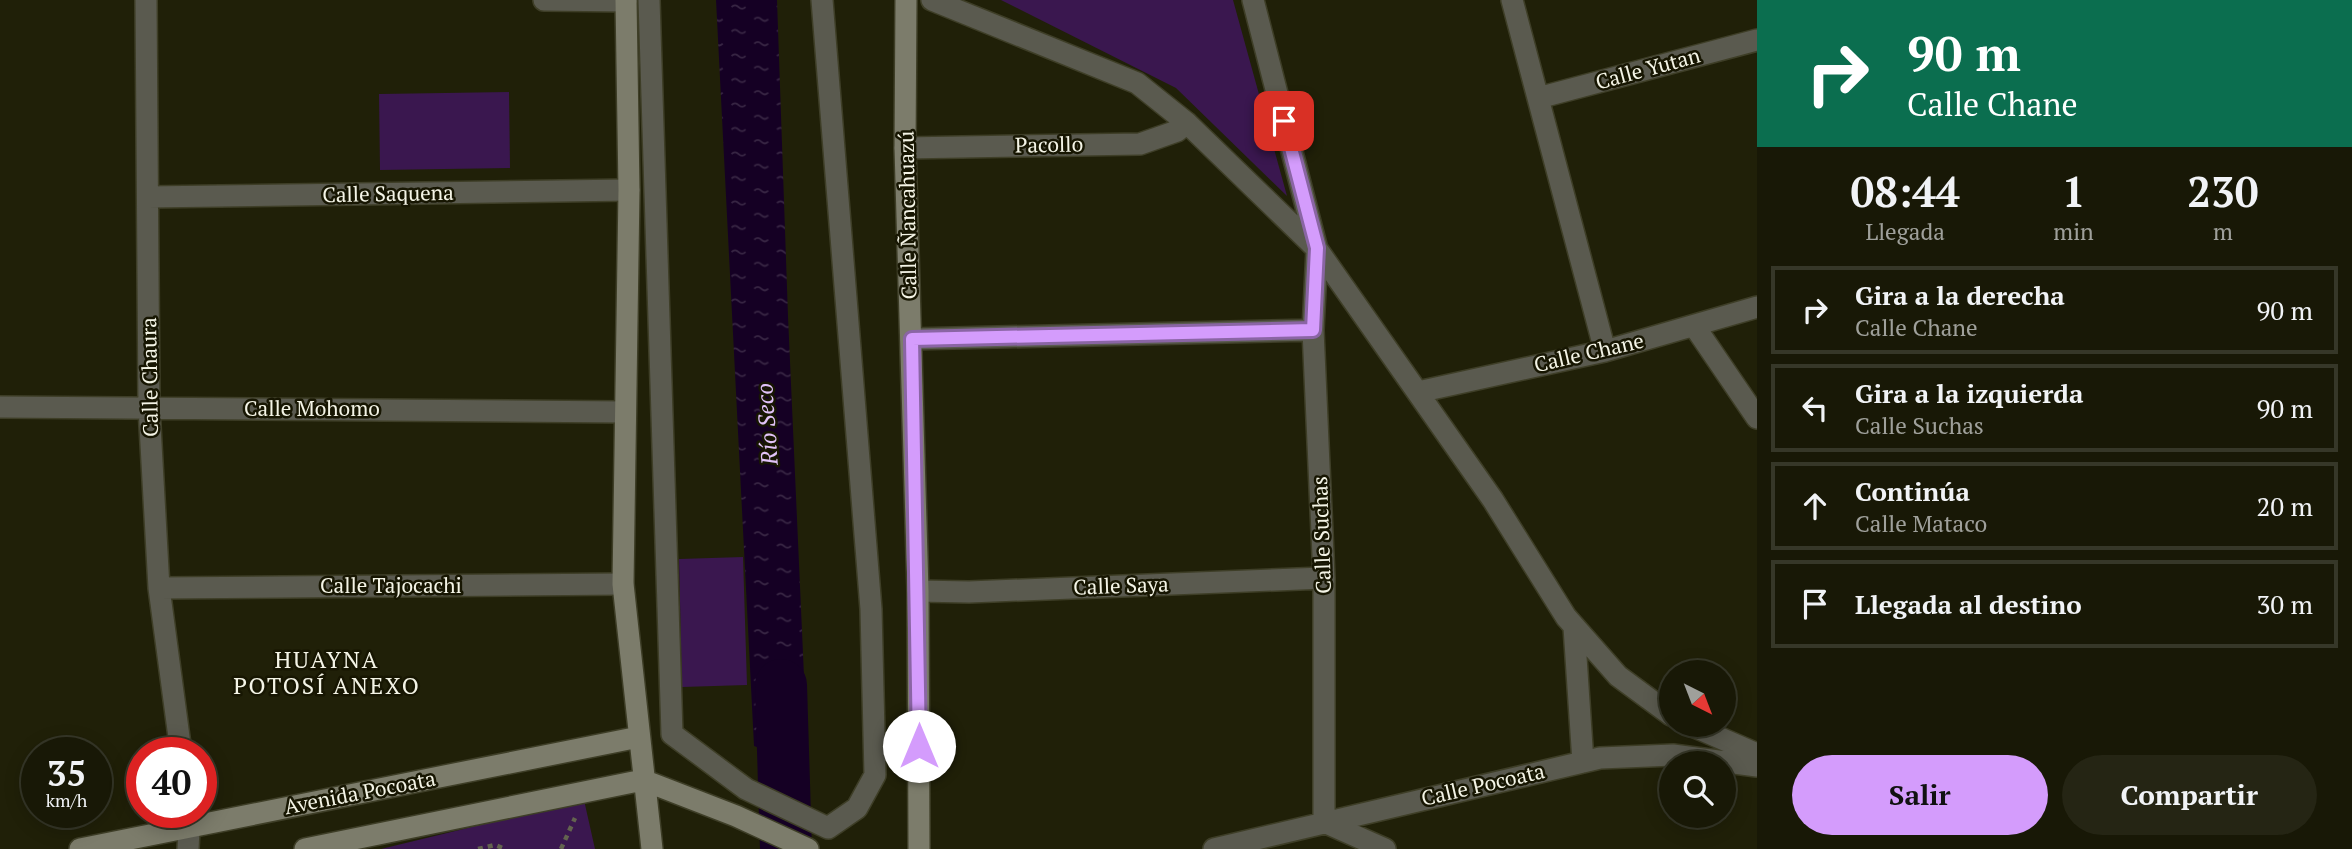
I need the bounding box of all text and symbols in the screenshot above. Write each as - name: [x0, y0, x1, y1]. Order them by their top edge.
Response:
- text: 90 m: [1907, 20, 2021, 85]
- icon: right: [1792, 28, 1883, 119]
- street label: Calle Yutan: [1592, 41, 1704, 95]
- text: Calle Chane: [1907, 83, 2078, 125]
- pin: [1254, 91, 1314, 151]
- icon: arrive: [1265, 102, 1303, 140]
- street label: Pacollo: [1015, 129, 1083, 159]
- street label: Calle Ñancahuazú: [892, 130, 922, 300]
- text: 08:44: [1851, 163, 1960, 219]
- text: 1: [2062, 163, 2085, 219]
- text: 230: [2187, 163, 2258, 219]
- street label: Calle Saquena: [322, 178, 454, 208]
- text: Llegada: [1866, 216, 1945, 247]
- text: min: [2053, 216, 2094, 247]
- text: m: [2213, 216, 2233, 247]
- text: Gira a la derecha: [1855, 278, 2065, 312]
- icon: right: [1796, 291, 1834, 329]
- text: 90 m: [2257, 293, 2313, 327]
- text: Calle Chane: [1855, 312, 1978, 343]
- street label: Calle Chaura: [134, 317, 164, 437]
- street label: Calle Chane: [1531, 326, 1646, 378]
- text: Gira a la izquierda: [1855, 376, 2083, 410]
- water label: Río Seco: [748, 382, 785, 467]
- icon: left: [1796, 389, 1834, 427]
- text: 90 m: [2257, 391, 2313, 425]
- street label: Calle Mohomo: [244, 394, 380, 422]
- text: Calle Suchas: [1855, 410, 1984, 441]
- text: Continúa: [1855, 474, 1970, 508]
- street label: Calle Suchas: [1305, 476, 1337, 594]
- icon: ahead: [1796, 487, 1834, 525]
- text: 20 m: [2257, 489, 2313, 523]
- text: Calle Mataco: [1855, 508, 1987, 539]
- street label: Calle Saya: [1073, 569, 1170, 601]
- street label: Calle Tajocachi: [320, 571, 462, 599]
- icon: arrive: [1796, 585, 1834, 623]
- text: Llegada al destino: [1855, 587, 2082, 621]
- text: 30 m: [2257, 587, 2313, 621]
- district label: HUAYNA POTOSÍ ANEXO: [233, 644, 421, 701]
- north arrow: [1659, 660, 1736, 737]
- map controls: [1659, 660, 1736, 828]
- position arrow: [882, 709, 956, 783]
- speed limit sign: 40: [126, 737, 217, 828]
- text: 35: [47, 750, 86, 796]
- button: search: [1659, 751, 1736, 828]
- button: Salir: [1792, 755, 2048, 835]
- button: Compartir: [2062, 755, 2317, 835]
- street label: Calle Pocoata: [1418, 756, 1548, 812]
- street label: Avenida Pocoata: [282, 764, 438, 820]
- text: km/h: [46, 788, 87, 812]

